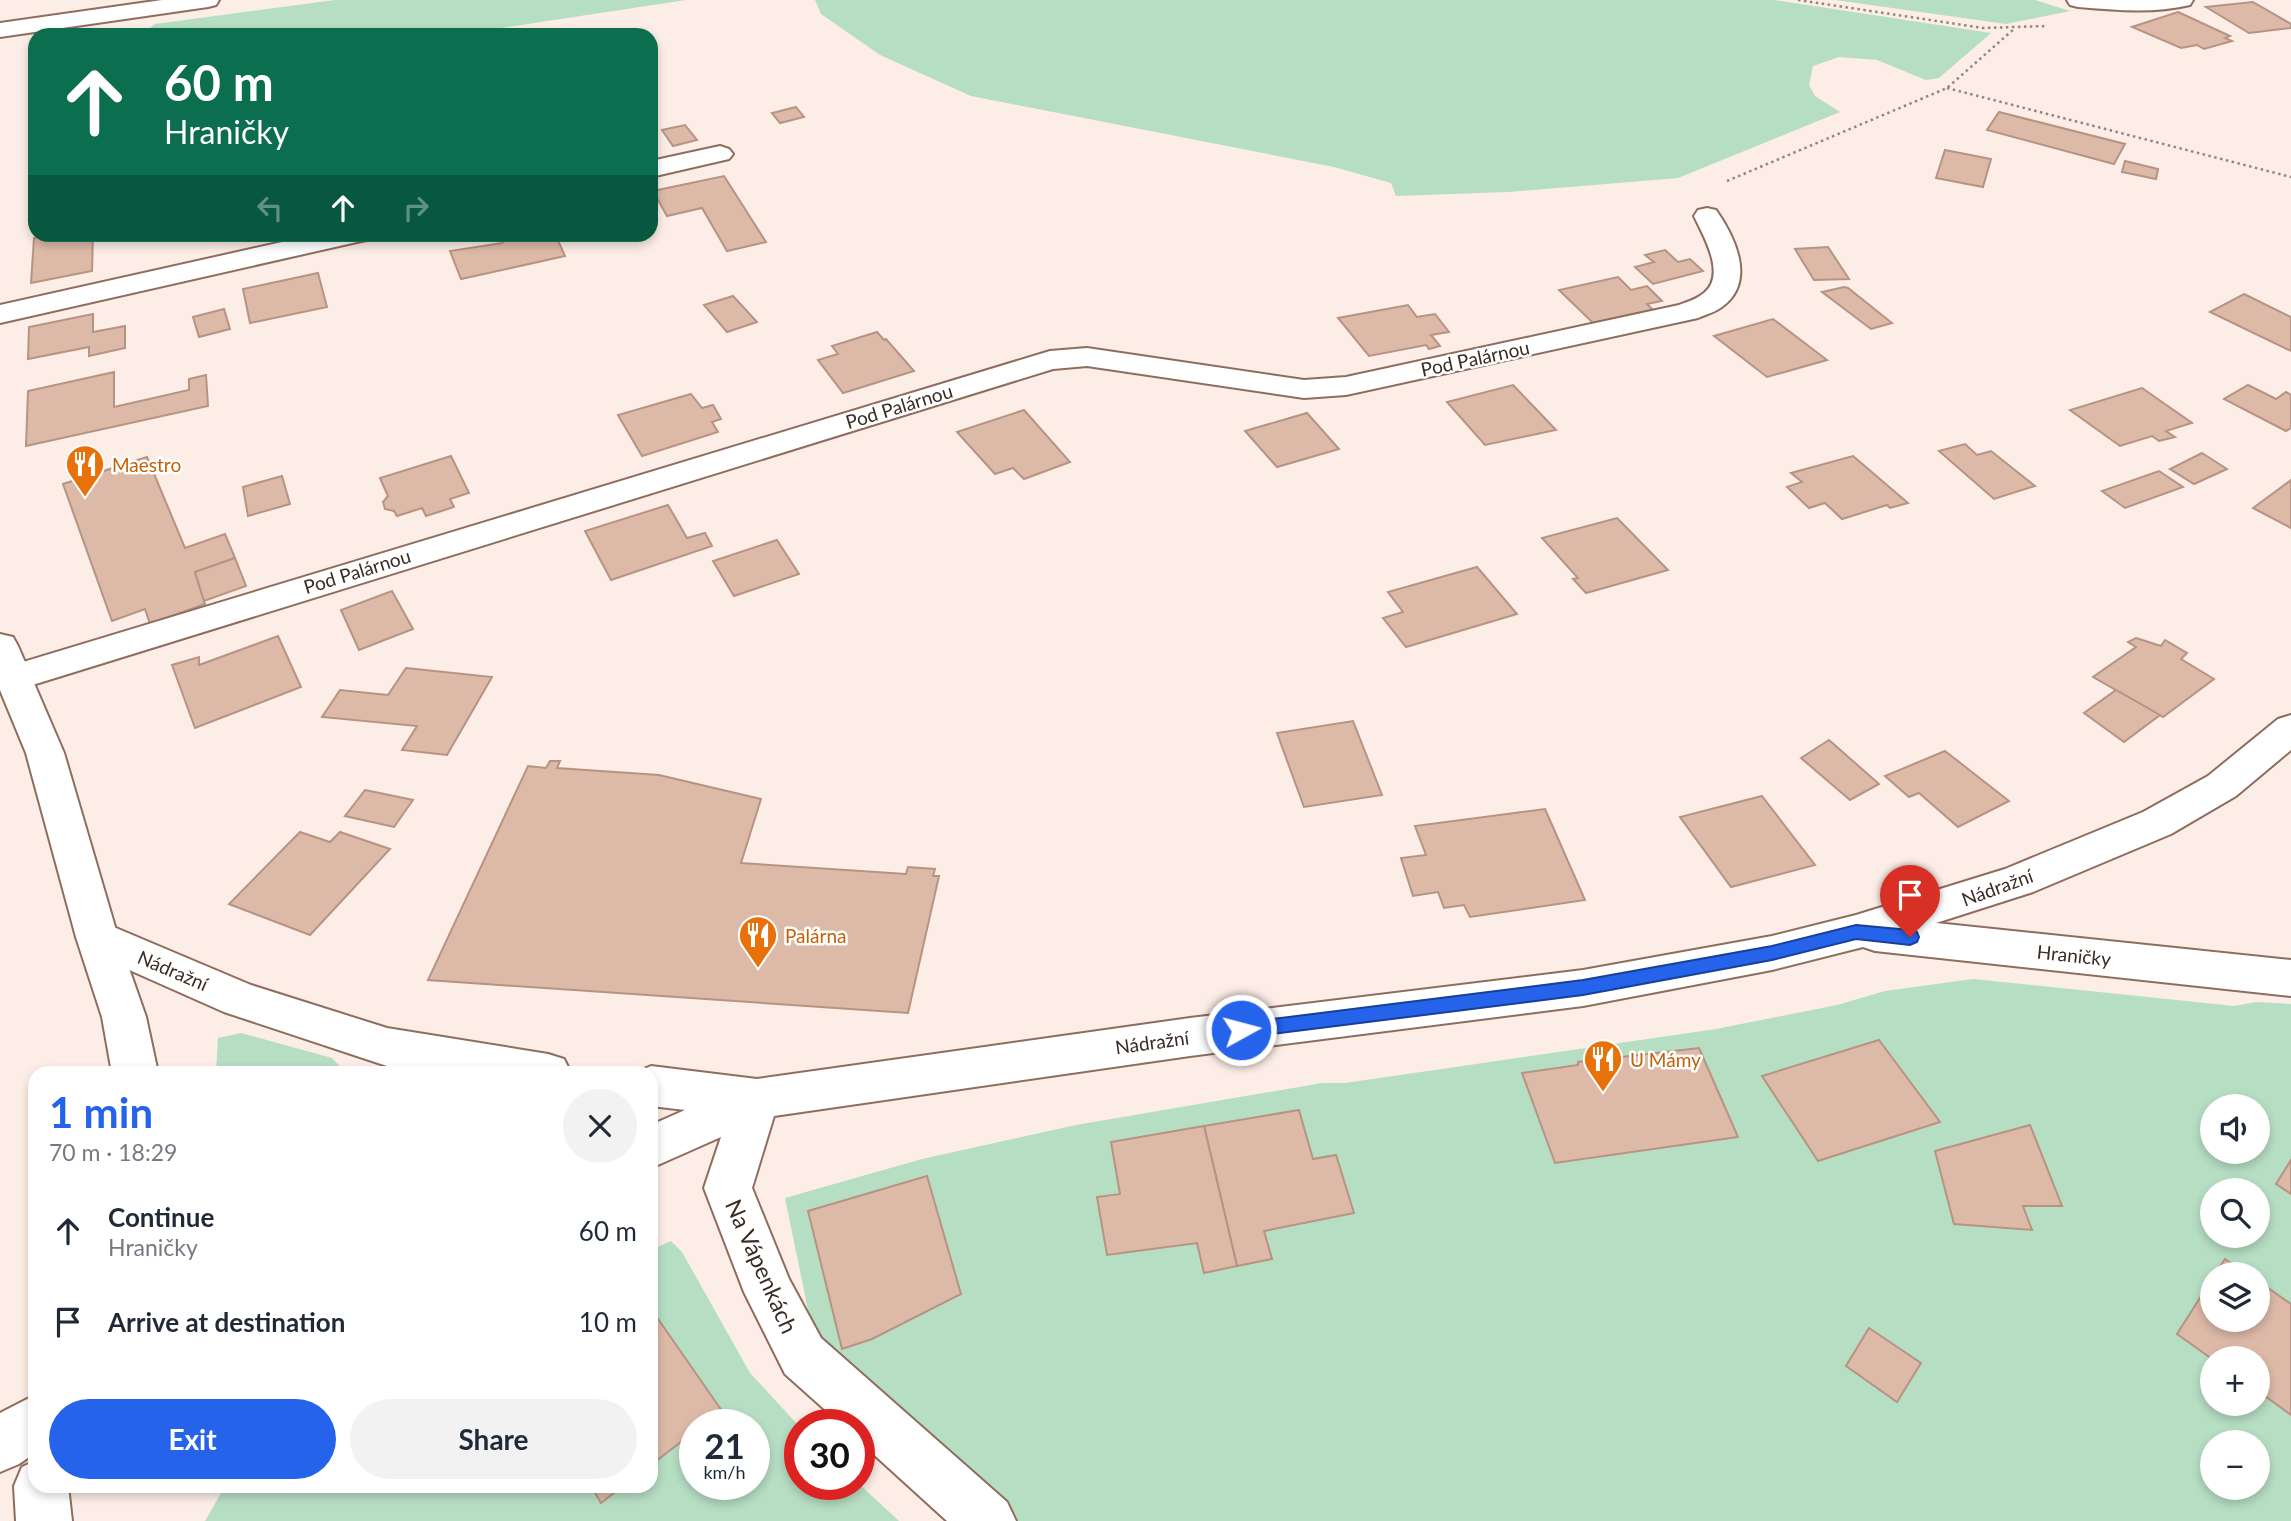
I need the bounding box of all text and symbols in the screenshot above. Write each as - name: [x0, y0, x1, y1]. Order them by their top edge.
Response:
- text: 60 m: [164, 53, 274, 111]
- icon: ahead: [49, 56, 140, 147]
- text: Hraničky: [164, 112, 289, 151]
- icon: left: [251, 189, 289, 227]
- icon: ahead: [324, 189, 362, 227]
- icon: right: [397, 189, 435, 227]
- street label: Pod Palárnou: [1419, 335, 1531, 381]
- street label: Pod Palárnou: [843, 379, 955, 433]
- restaurant icon: Maestro: [64, 443, 106, 498]
- place label: Maestro: [112, 453, 181, 476]
- street label: Pod Palárnou: [301, 544, 413, 598]
- street label: Nádražní: [1958, 863, 2037, 911]
- pin: [1880, 865, 1940, 937]
- icon: arrive: [1891, 876, 1929, 914]
- restaurant icon: Palárna: [737, 914, 779, 969]
- place label: Palárna: [785, 924, 846, 947]
- street label: Hraničky: [2036, 940, 2112, 970]
- street label: Nádražní: [134, 945, 213, 996]
- position arrow: [1204, 993, 1278, 1067]
- street label: Nádražní: [1114, 1025, 1192, 1059]
- restaurant icon: U Mámy: [1582, 1038, 1624, 1093]
- place label: U Mámy: [1630, 1048, 1701, 1071]
- text: 1 min: [49, 1087, 153, 1137]
- button: close: [563, 1089, 637, 1163]
- map controls: [2200, 1094, 2270, 1500]
- button: sound: [2200, 1094, 2270, 1164]
- text: 70 m · 18:29: [49, 1138, 177, 1166]
- button: search: [2200, 1178, 2270, 1248]
- street label: Na Vápenkách: [720, 1195, 804, 1337]
- text: Continue: [108, 1201, 214, 1233]
- icon: ahead: [49, 1212, 87, 1250]
- text: 60 m: [579, 1215, 637, 1247]
- text: Hraničky: [108, 1233, 198, 1261]
- button: layers: [2200, 1262, 2270, 1332]
- icon: arrive: [49, 1303, 87, 1341]
- text: Arrive at destination: [108, 1306, 345, 1338]
- text: 10 m: [579, 1306, 637, 1338]
- button: +: [2200, 1346, 2270, 1416]
- button: Exit: [49, 1399, 336, 1479]
- button: Share: [350, 1399, 637, 1479]
- speed limit sign: 30: [784, 1409, 875, 1500]
- text: 21: [704, 1424, 745, 1466]
- button: −: [2200, 1430, 2270, 1500]
- text: km/h: [703, 1461, 746, 1483]

